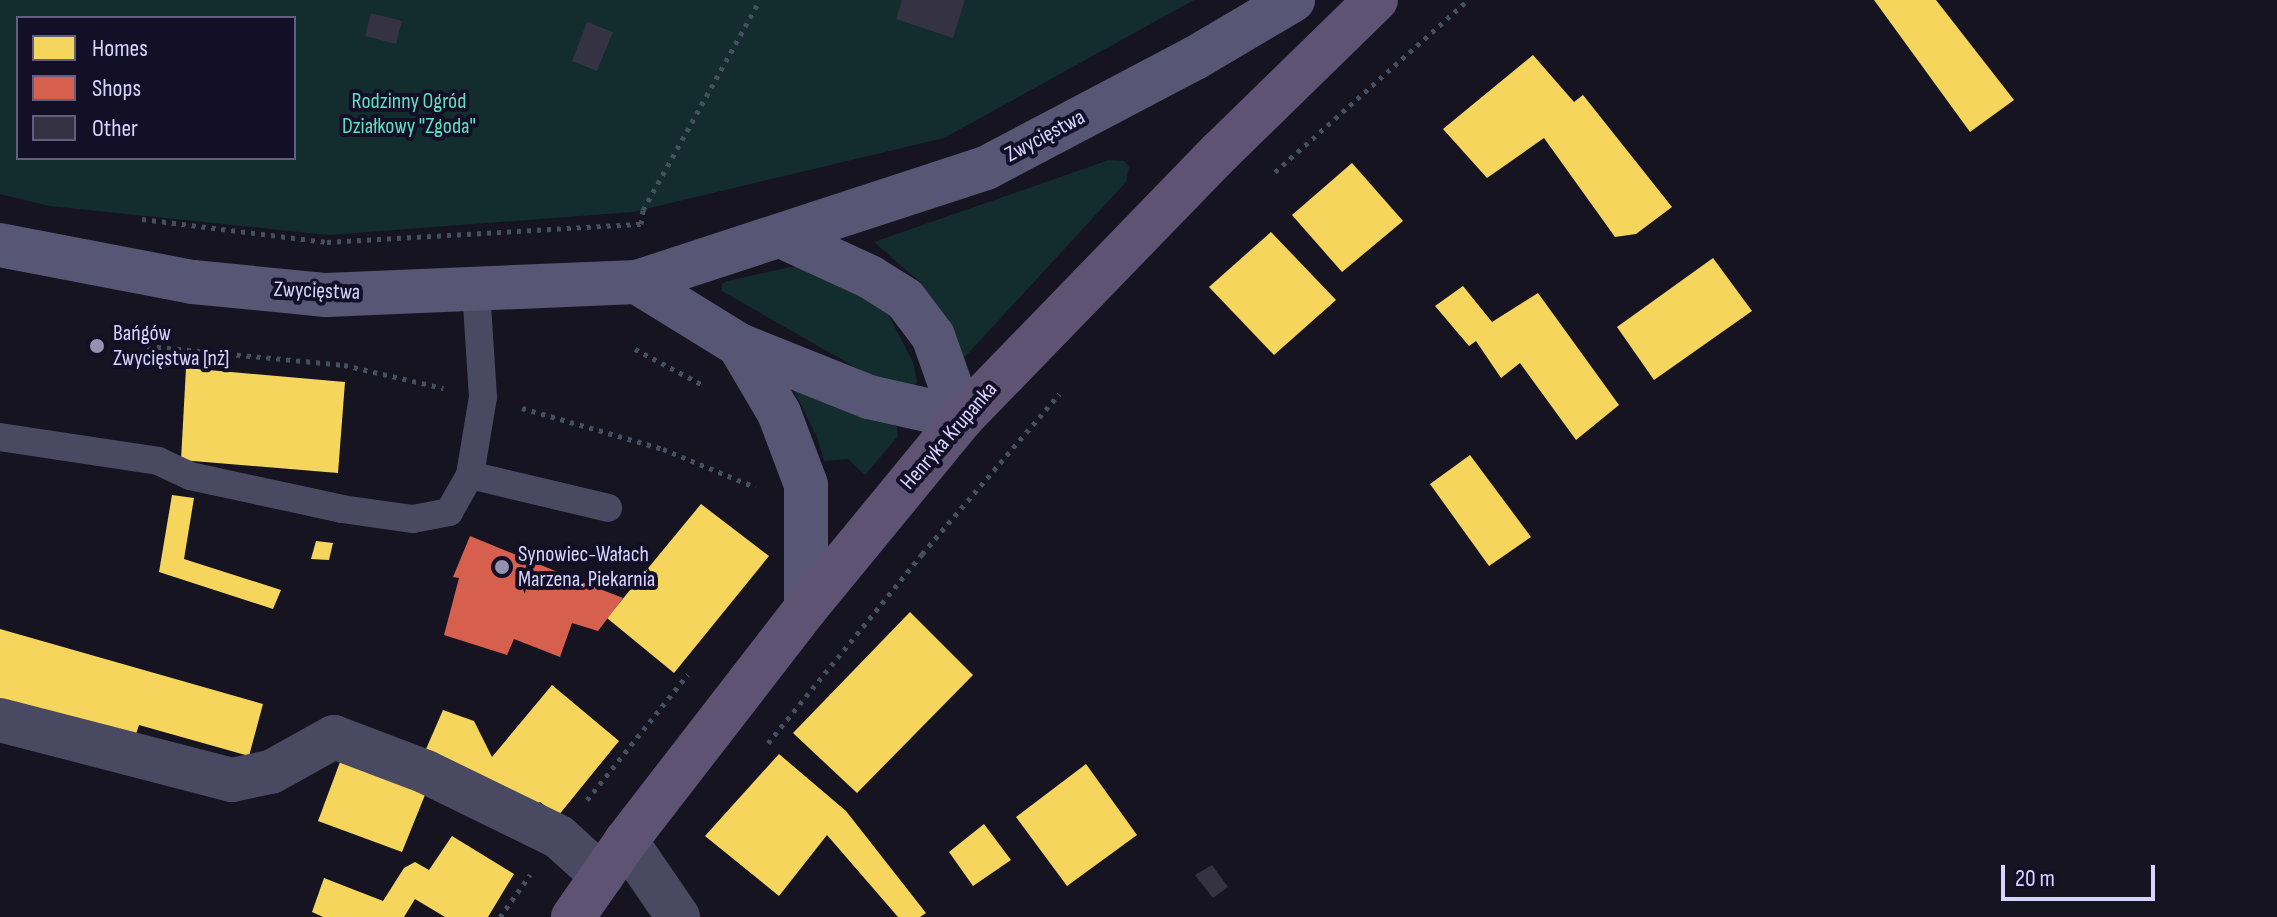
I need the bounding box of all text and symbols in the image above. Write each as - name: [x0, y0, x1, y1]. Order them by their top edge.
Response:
- legend: [16, 16, 296, 160]
- text: Homes: [92, 34, 148, 63]
- text: Shops: [92, 74, 141, 103]
- park label: Rodzinny Ogród Działkowy "Zgoda": [342, 88, 476, 140]
- street label: Zwycięstwa: [1001, 104, 1089, 168]
- text: Other: [92, 114, 138, 143]
- street label: Zwycięstwa: [273, 276, 361, 306]
- place label: Bańgów Zwycięstwa [nż]: [113, 320, 229, 372]
- marker: Bańgów Zwycięstwa [nż]: [88, 337, 106, 355]
- street label: Henryka Krupanka: [895, 377, 1003, 495]
- place label: Synowiec-Wałach Marzena. Piekarnia: [518, 541, 655, 592]
- marker: Synowiec-Wałach Marzena. Piekarnia: [493, 558, 511, 576]
- scale bar: [2005, 849, 2159, 899]
- text: 20 m: [2015, 864, 2055, 893]

